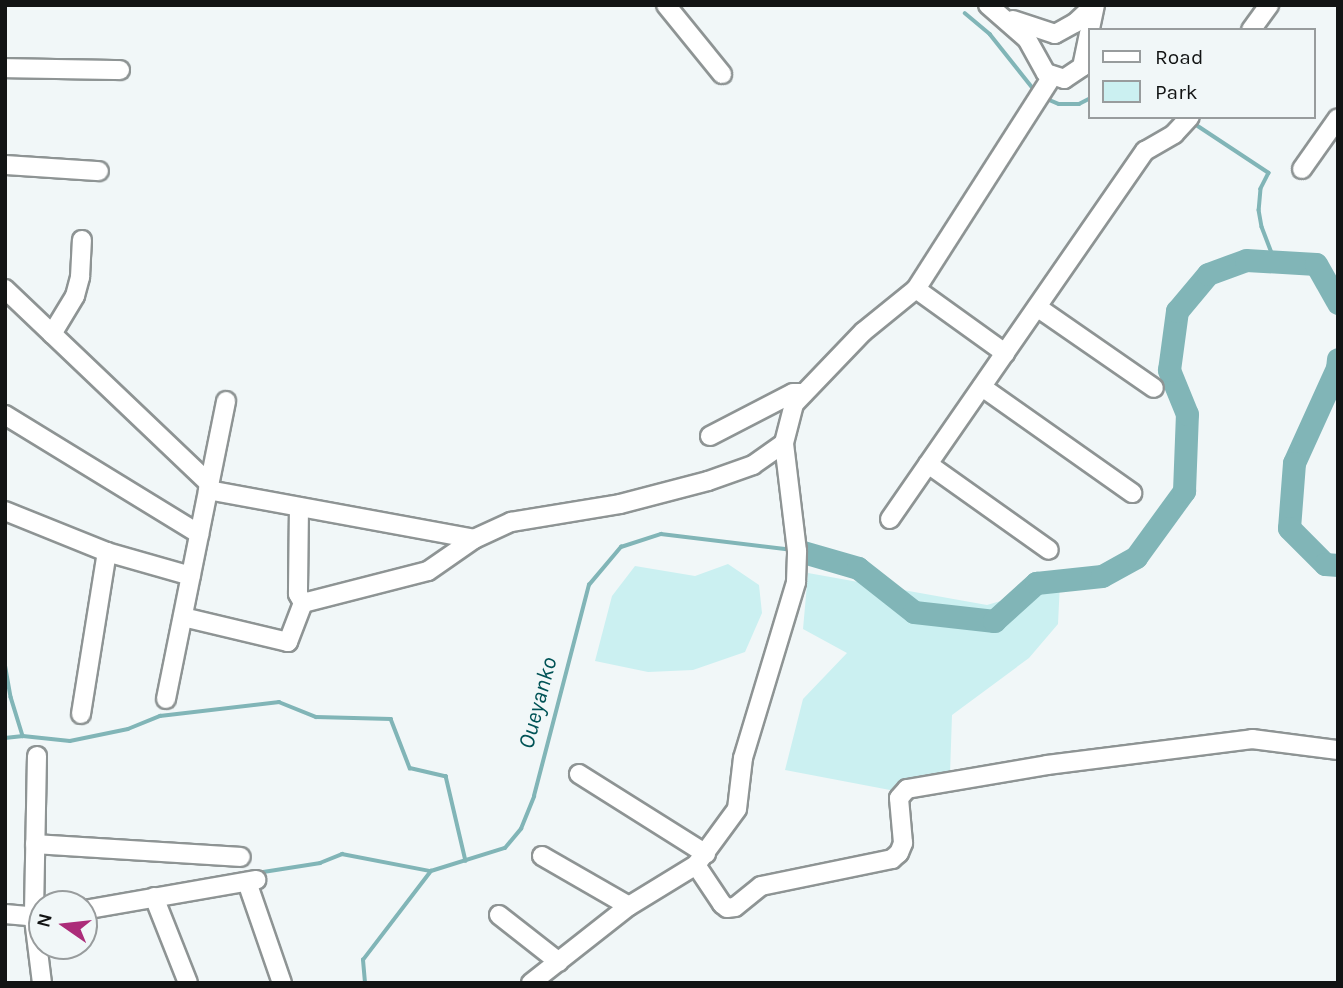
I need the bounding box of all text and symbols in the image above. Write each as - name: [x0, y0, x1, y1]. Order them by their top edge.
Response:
- legend: [1088, 28, 1315, 119]
- text: Road: [1155, 45, 1203, 69]
- text: Park: [1155, 80, 1198, 104]
- water label: Oueyanko: [513, 654, 563, 752]
- north arrow: [28, 890, 98, 960]
- text: N: [32, 911, 57, 930]

